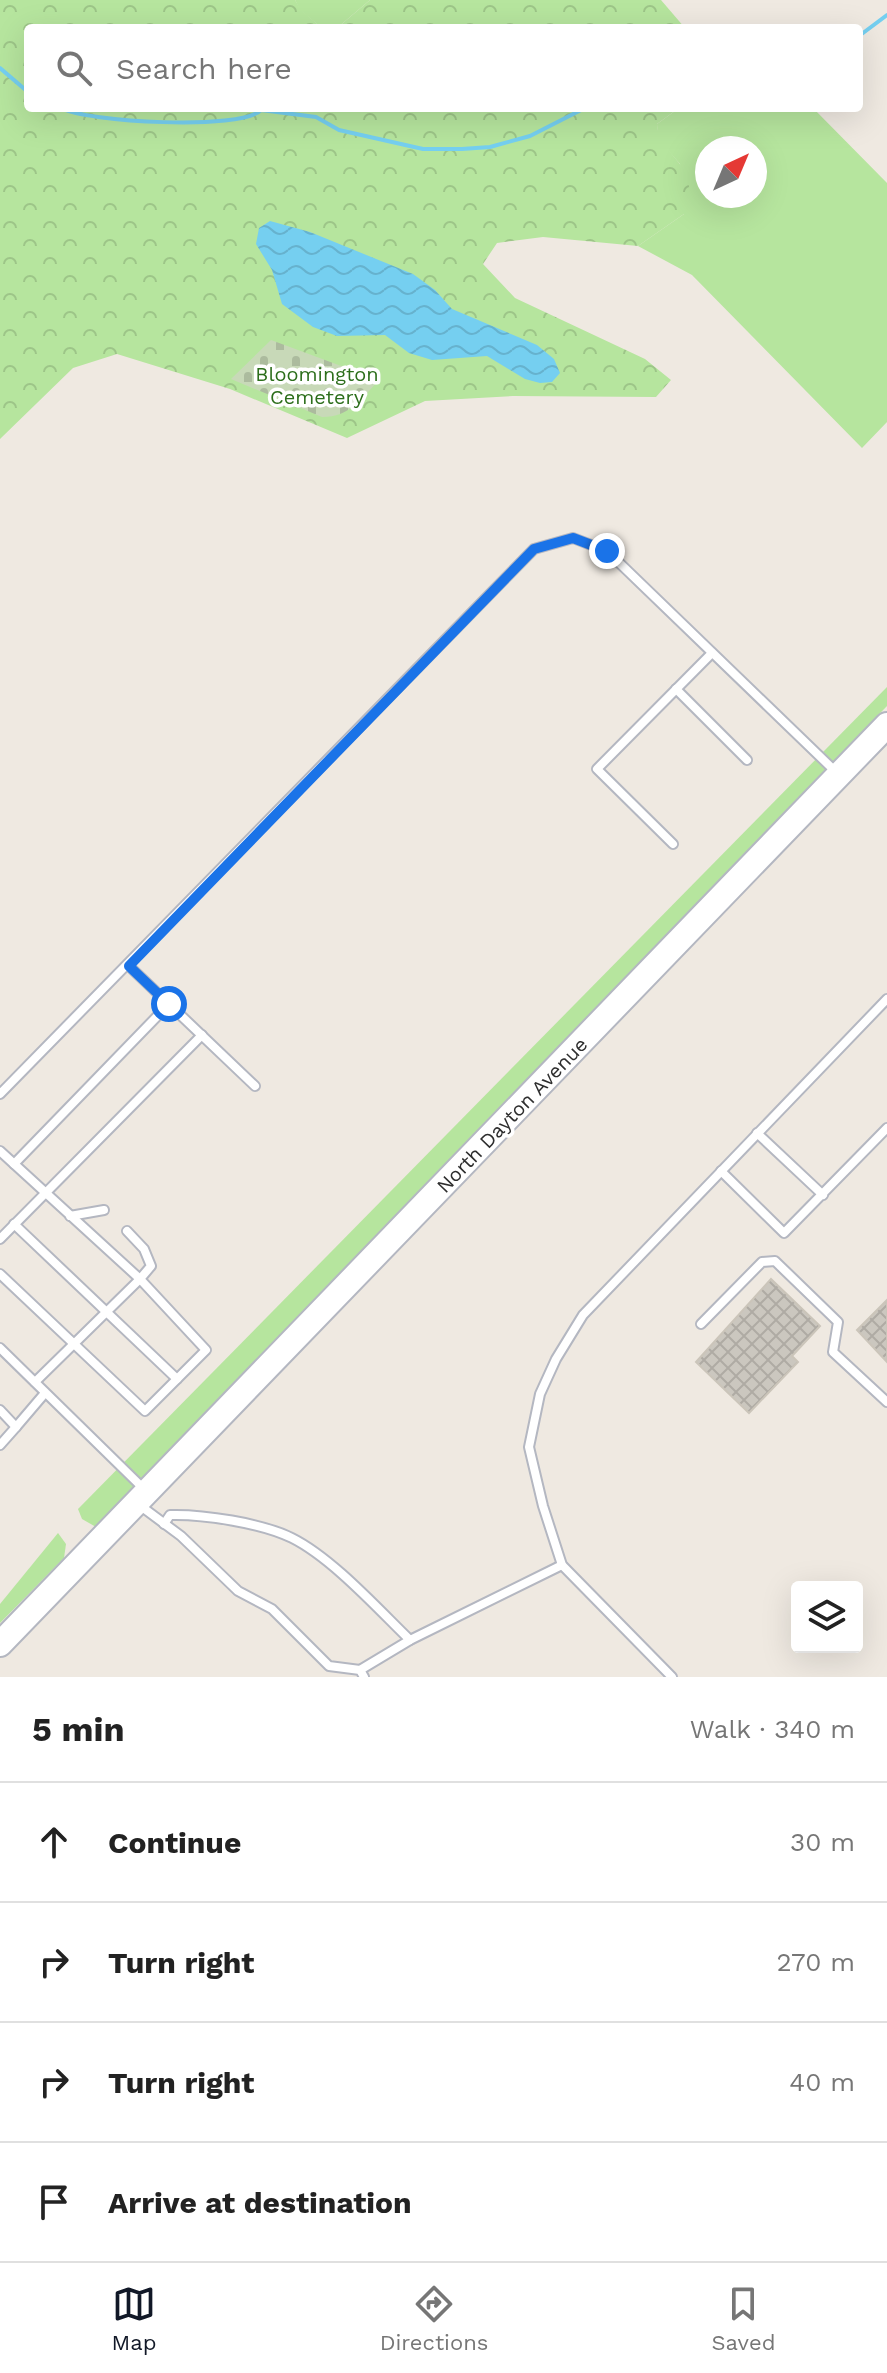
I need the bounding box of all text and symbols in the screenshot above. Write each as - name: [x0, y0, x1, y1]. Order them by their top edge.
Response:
- search box: [24, 24, 863, 112]
- icon: search: [52, 46, 96, 90]
- text: Search here: [116, 51, 292, 86]
- north arrow: [695, 136, 767, 208]
- park label: Bloomington Cemetery: [255, 362, 379, 409]
- route end: [589, 533, 625, 569]
- route start: [151, 986, 187, 1022]
- street label: North Dayton Avenue: [432, 1032, 592, 1198]
- map controls: [791, 1581, 863, 1653]
- button: layers: [791, 1581, 863, 1653]
- text: 5 min: [32, 1709, 125, 1749]
- text: Walk · 340 m: [690, 1714, 855, 1744]
- icon: ahead: [32, 1820, 76, 1864]
- text: Continue: [108, 1825, 241, 1860]
- text: 30 m: [790, 1827, 855, 1857]
- icon: right: [32, 1940, 76, 1984]
- text: Turn right: [108, 1945, 254, 1980]
- text: 270 m: [776, 1947, 855, 1977]
- icon: right: [32, 2060, 76, 2104]
- text: Turn right: [108, 2065, 254, 2100]
- text: 40 m: [789, 2067, 855, 2097]
- icon: arrive: [32, 2180, 76, 2224]
- text: Arrive at destination: [108, 2185, 412, 2220]
- tab: Map: [112, 2282, 156, 2355]
- tab: Directions: [380, 2282, 488, 2355]
- tab: Saved: [712, 2282, 775, 2355]

